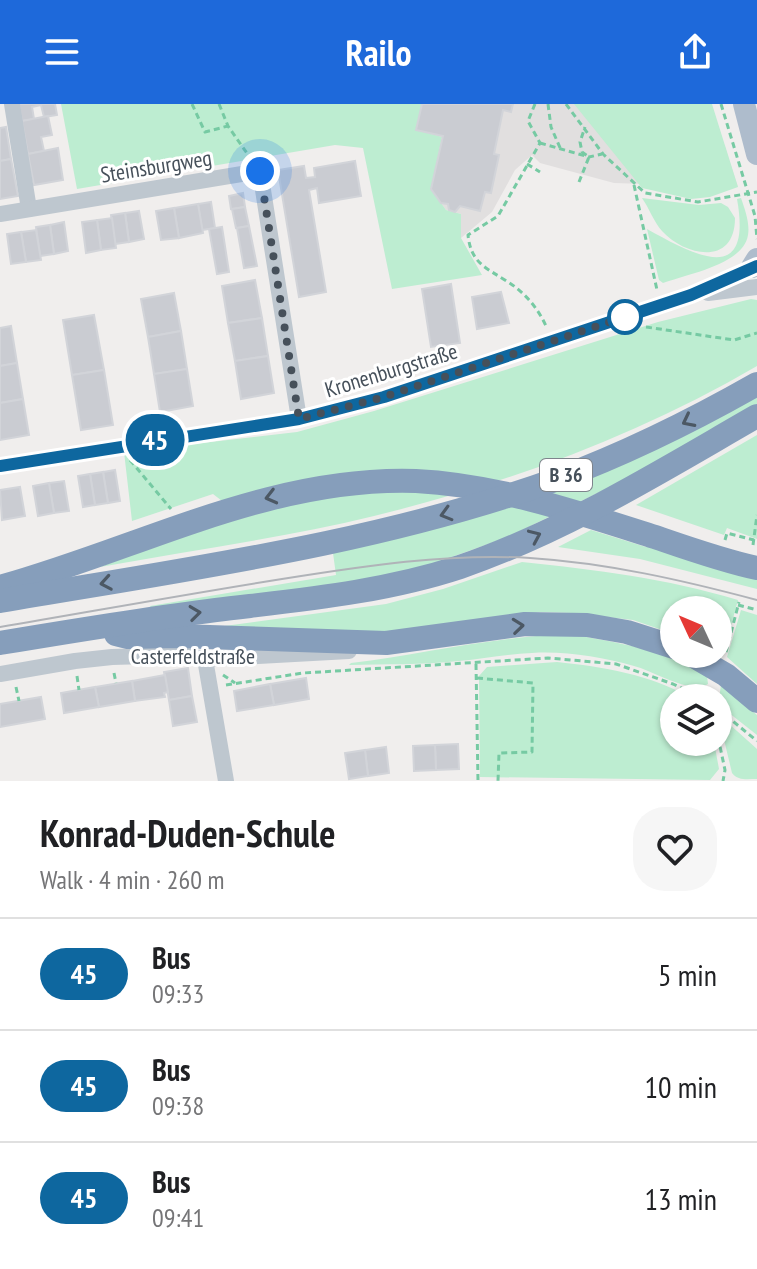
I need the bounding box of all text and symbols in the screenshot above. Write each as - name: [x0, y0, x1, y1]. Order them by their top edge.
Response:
- text: Railo: [346, 29, 411, 76]
- icon: menu: [40, 30, 84, 74]
- icon: share: [673, 30, 717, 74]
- street label: Steinsburgweg: [98, 143, 214, 189]
- your location: [240, 151, 280, 191]
- unlabelled marker: [608, 300, 642, 334]
- street label: Kronenburgstraße: [321, 337, 461, 403]
- one-way arrow: [682, 412, 697, 427]
- line badge: 45: [119, 414, 191, 466]
- text: 45: [142, 421, 168, 458]
- road number: B 36: [540, 459, 592, 491]
- one-way arrow: [264, 488, 278, 505]
- one-way arrow: [440, 505, 453, 521]
- one-way arrow: [526, 530, 541, 546]
- one-way arrow: [100, 573, 113, 590]
- north arrow: [660, 596, 732, 668]
- map controls: [660, 596, 732, 756]
- one-way arrow: [189, 605, 202, 622]
- one-way arrow: [512, 617, 525, 634]
- street label: Casterfeldstraße: [131, 642, 255, 670]
- button: layers: [660, 684, 732, 756]
- button: heart: [633, 807, 717, 891]
- text: Konrad-Duden-Schule: [40, 808, 336, 857]
- text: Walk · 4 min · 260 m: [40, 863, 224, 896]
- text: Bus: [152, 938, 191, 977]
- text: 45: [71, 955, 97, 992]
- text: 5 min: [658, 955, 717, 994]
- text: 09:33: [152, 977, 204, 1010]
- text: Bus: [152, 1050, 191, 1089]
- text: 45: [71, 1067, 97, 1104]
- text: 10 min: [644, 1067, 717, 1106]
- text: 09:38: [152, 1089, 204, 1122]
- text: Bus: [152, 1162, 191, 1201]
- text: 45: [71, 1179, 97, 1216]
- text: 13 min: [644, 1179, 717, 1218]
- text: 09:41: [152, 1201, 204, 1234]

